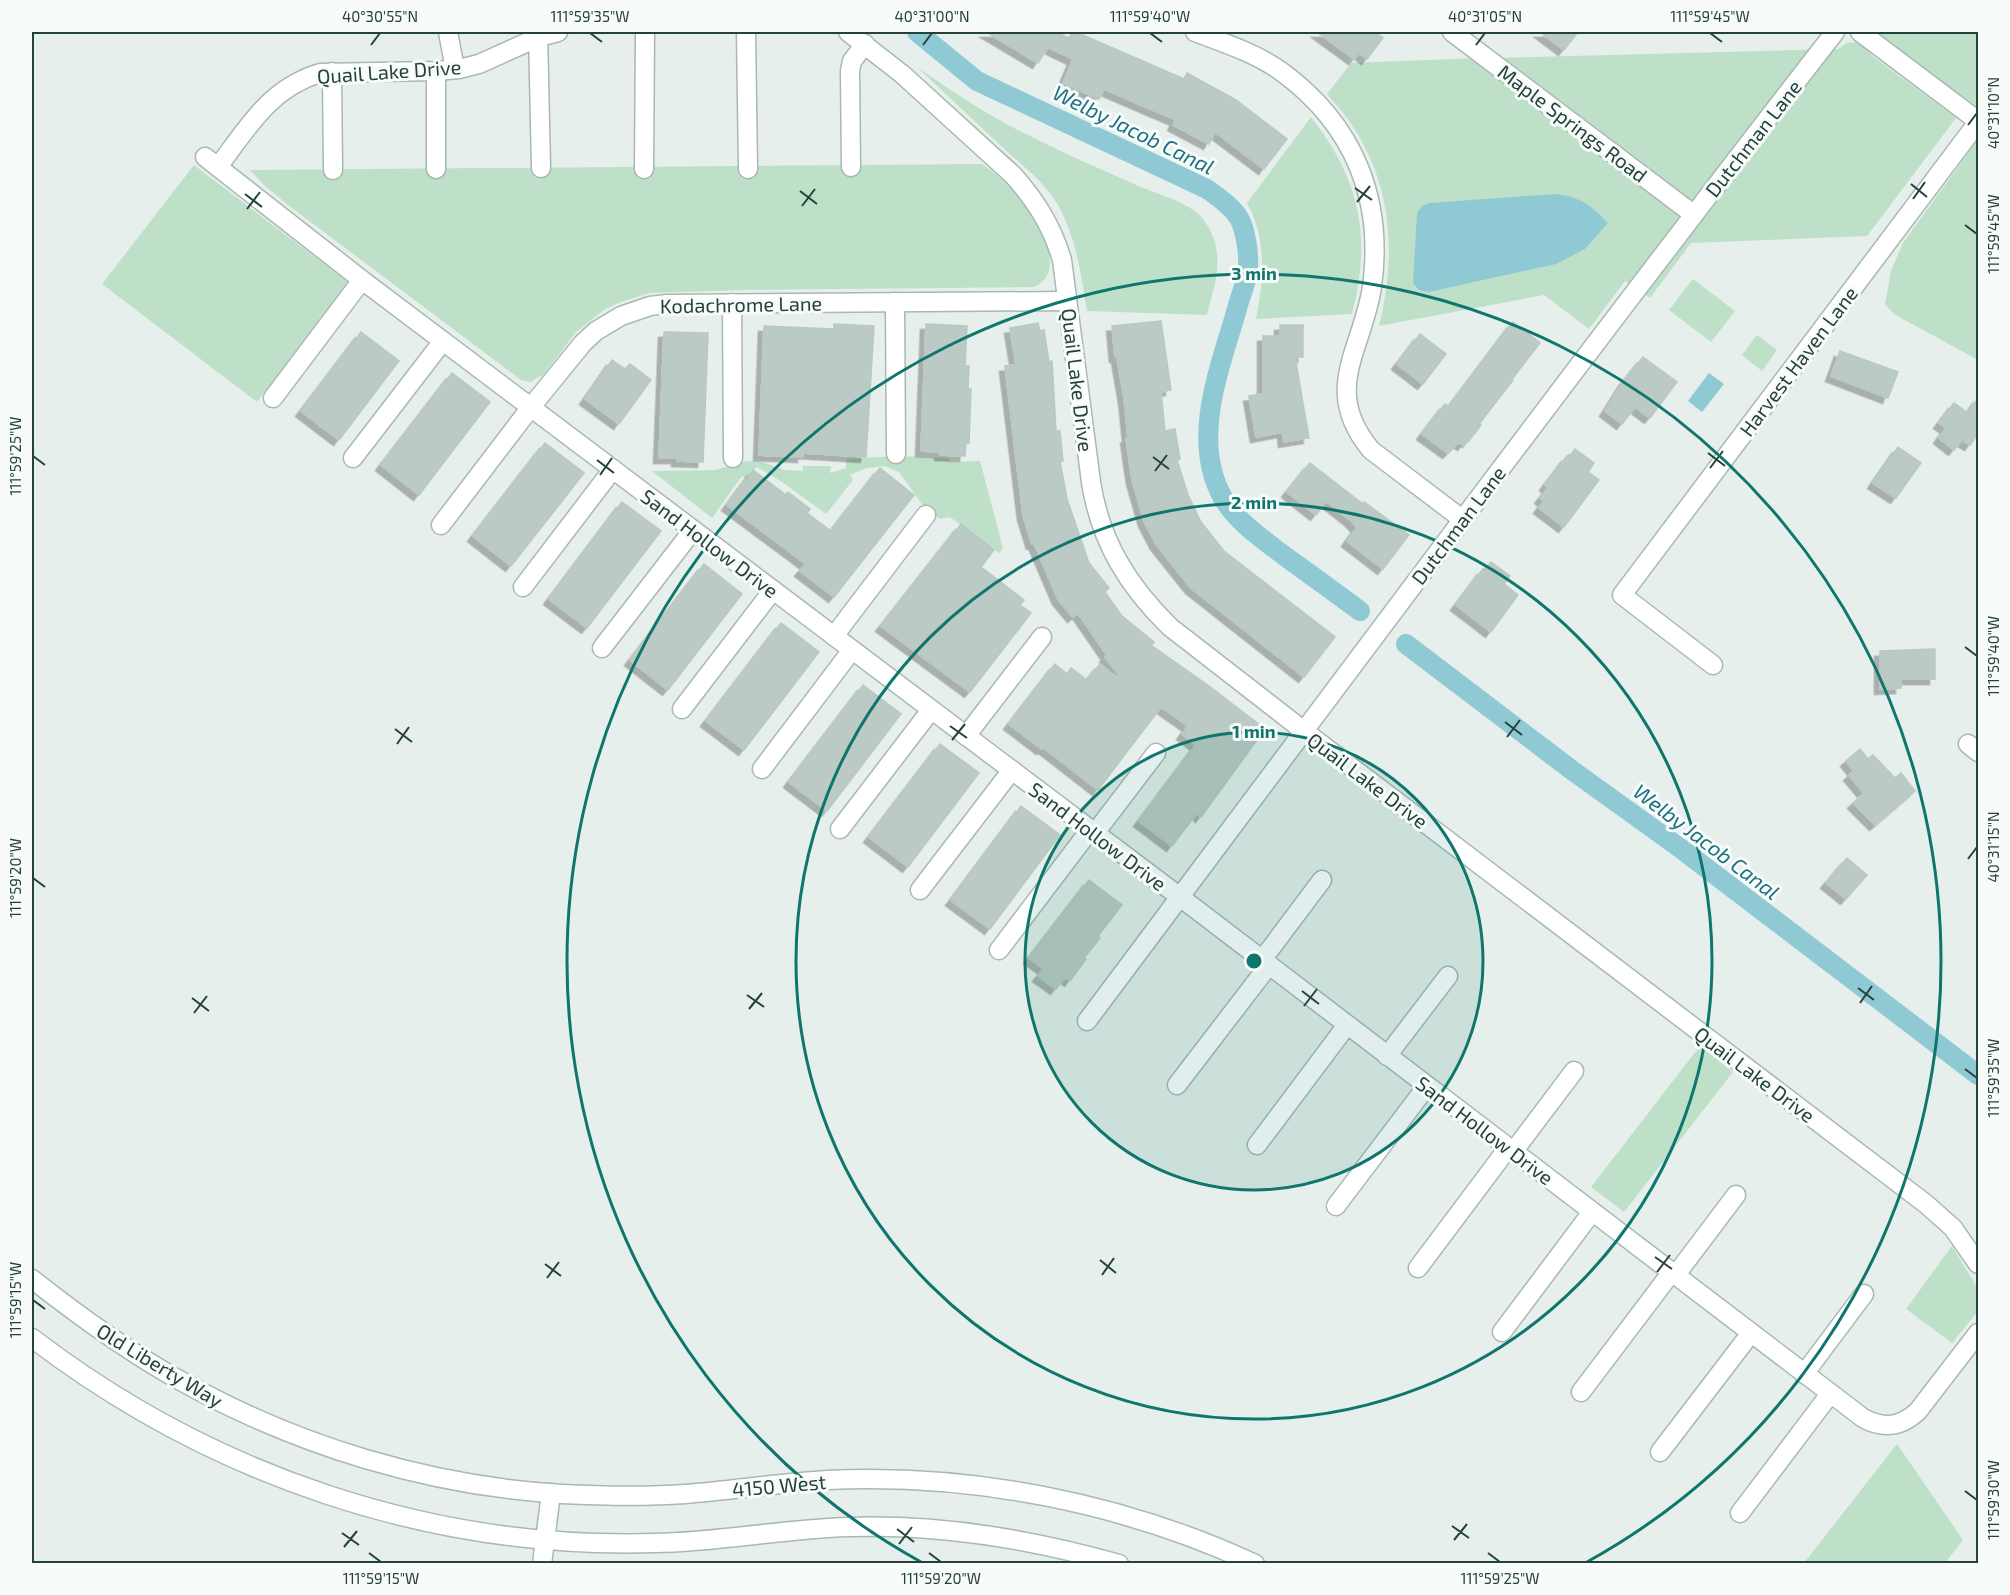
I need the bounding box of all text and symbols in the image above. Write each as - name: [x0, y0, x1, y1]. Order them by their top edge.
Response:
- text: 40°30'55"N: [342, 7, 418, 25]
- text: 111°59'35"W: [550, 7, 630, 25]
- text: 40°31'00"N: [894, 7, 970, 25]
- text: 111°59'40"W: [1110, 7, 1190, 25]
- text: 40°31'05"N: [1448, 7, 1522, 25]
- text: 111°59'45"W: [1670, 7, 1750, 25]
- street label: Quail Lake Drive: [316, 54, 462, 88]
- street label: Maple Springs Road: [1494, 59, 1652, 187]
- street label: Dutchman Lane: [1700, 75, 1806, 201]
- text: 40°31'10"N: [1984, 77, 2002, 149]
- water label: Welby Jacob Canal: [1049, 79, 1219, 180]
- text: 111°59'45"W: [1984, 194, 2002, 274]
- text: 3 min: [1231, 262, 1277, 284]
- street label: Harvest Haven Lane: [1734, 281, 1862, 441]
- street label: Kodachrome Lane: [660, 291, 822, 317]
- street label: Quail Lake Drive: [1057, 307, 1099, 453]
- text: 111°59'25"W: [6, 416, 24, 496]
- street label: Dutchman Lane: [1406, 461, 1510, 589]
- street label: Sand Hollow Drive: [637, 484, 783, 602]
- text: 2 min: [1231, 491, 1277, 513]
- text: 111°59'40"W: [1984, 616, 2002, 696]
- text: 1 min: [1232, 720, 1276, 742]
- street label: Quail Lake Drive: [1303, 727, 1433, 833]
- street label: Sand Hollow Drive: [1025, 777, 1171, 895]
- water label: Welby Jacob Canal: [1628, 778, 1785, 905]
- text: 40°31'15"N: [1984, 811, 2002, 883]
- text: 111°59'20"W: [6, 838, 24, 918]
- centre of rings: [1244, 951, 1264, 971]
- street label: Quail Lake Drive: [1690, 1021, 1820, 1127]
- text: 111°59'35"W: [1984, 1038, 2002, 1118]
- street label: Sand Hollow Drive: [1412, 1071, 1558, 1189]
- text: 111°59'15"W: [6, 1262, 24, 1338]
- street label: Old Liberty Way: [93, 1318, 228, 1412]
- text: 111°59'30"W: [1984, 1460, 2002, 1540]
- street label: 4150 West: [731, 1469, 827, 1501]
- text: 111°59'15"W: [343, 1569, 419, 1587]
- text: 111°59'20"W: [901, 1569, 981, 1587]
- text: 111°59'25"W: [1460, 1569, 1540, 1587]

